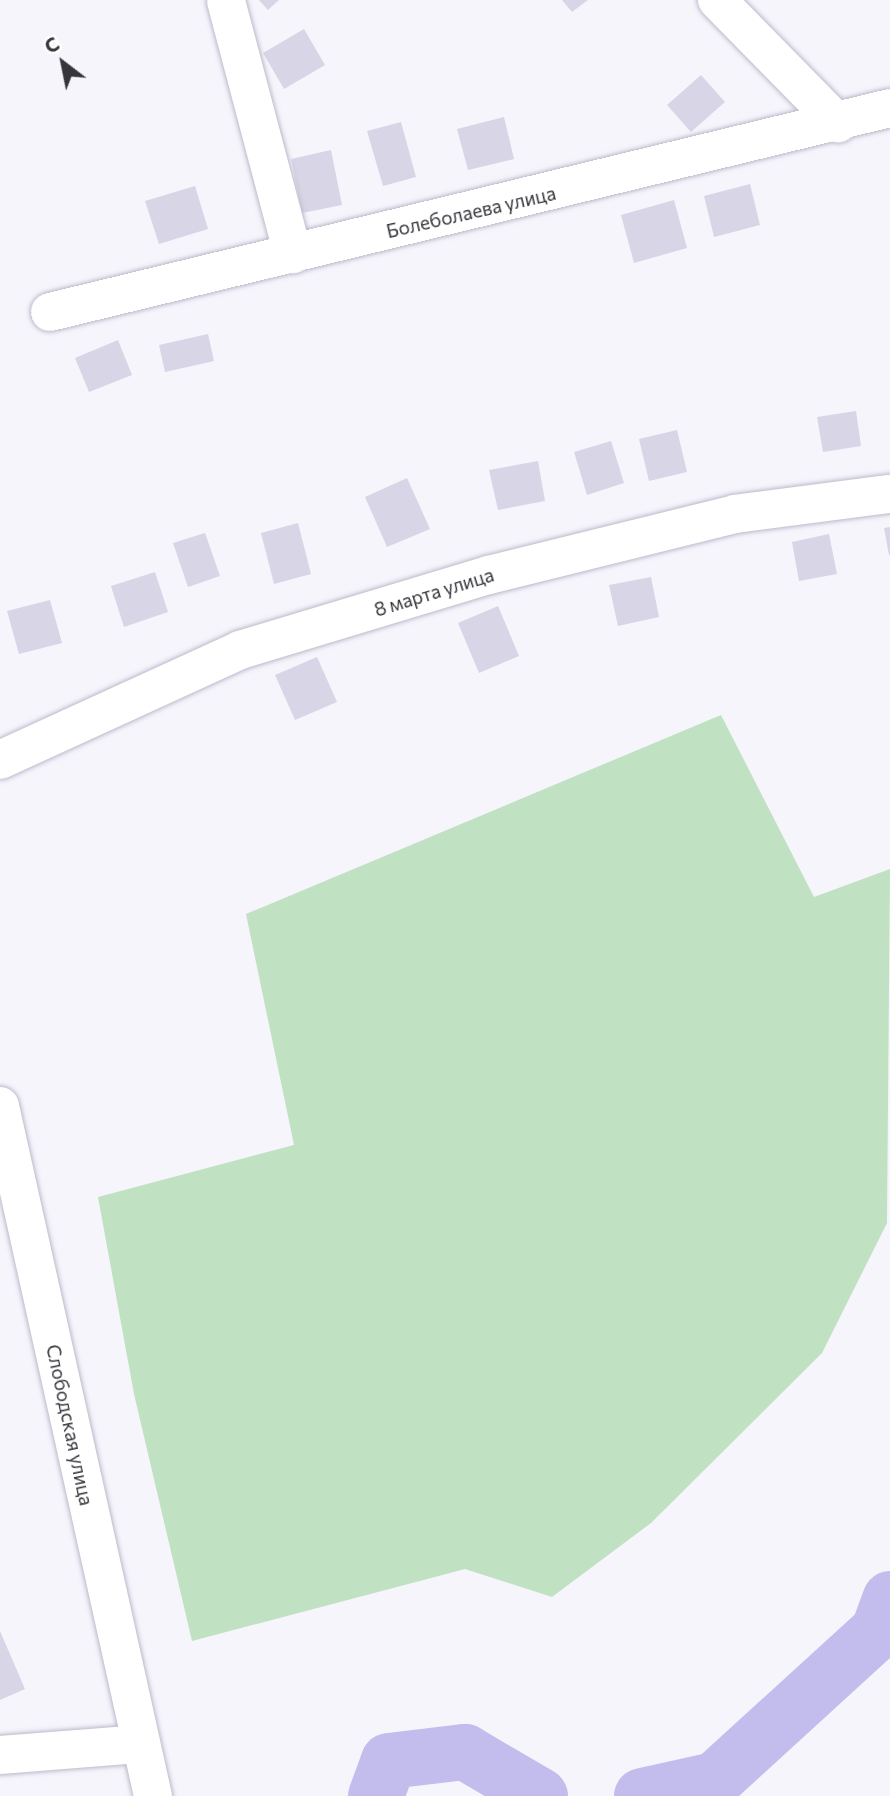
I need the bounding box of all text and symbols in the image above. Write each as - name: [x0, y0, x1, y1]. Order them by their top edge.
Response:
- north arrow: [28, 28, 98, 98]
- text: С: [40, 32, 63, 58]
- street label: Болеболаева улица: [384, 181, 558, 243]
- street label: 8 марта улица: [371, 563, 497, 621]
- street label: Слободская улица: [42, 1342, 98, 1508]

